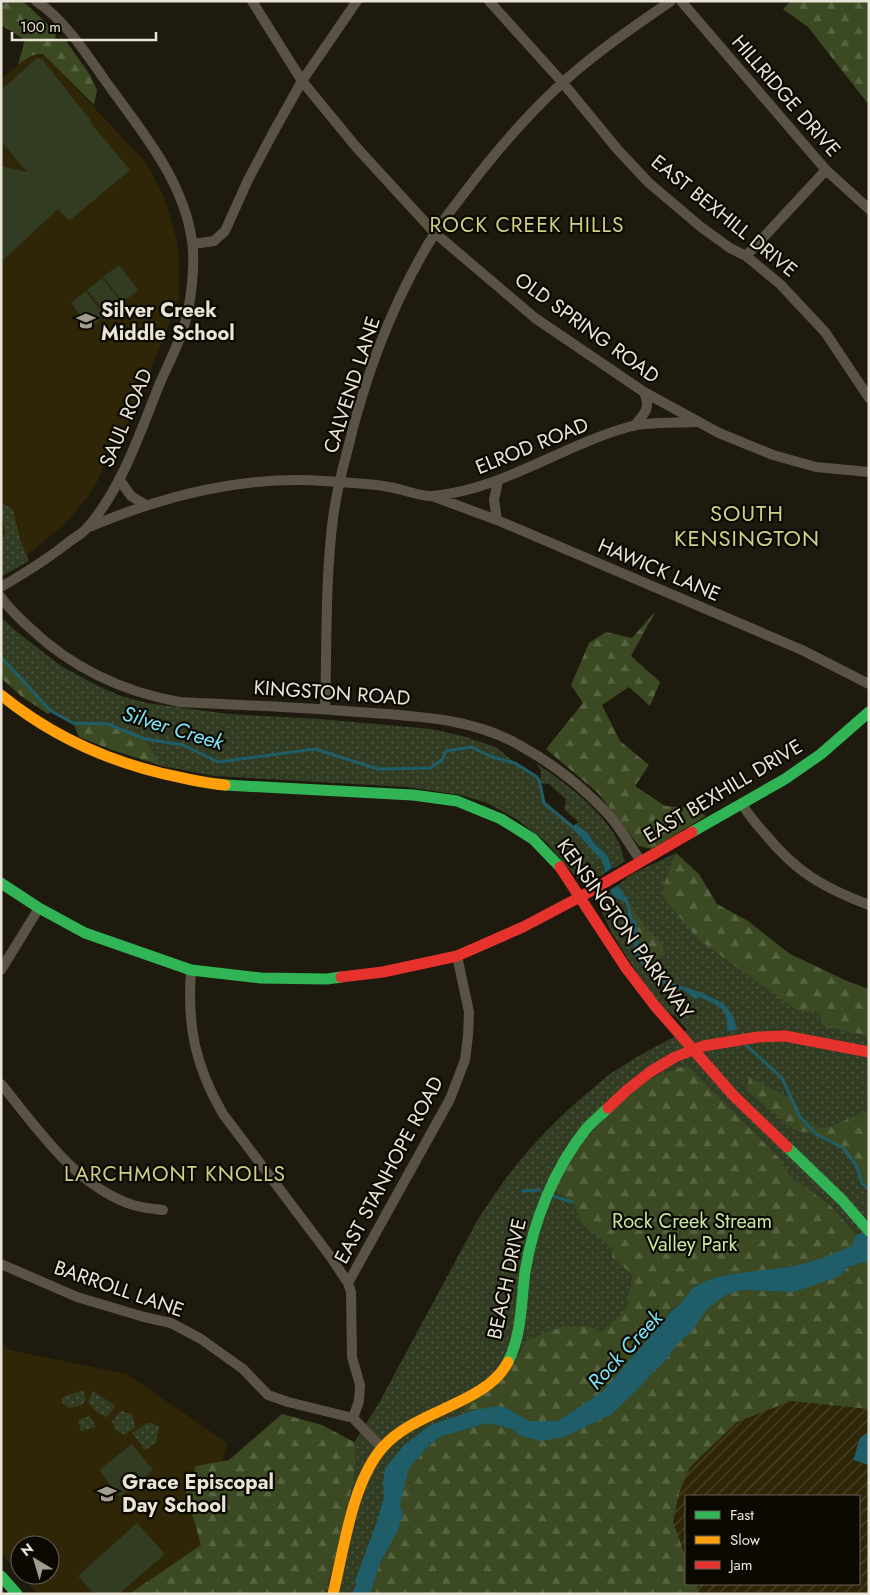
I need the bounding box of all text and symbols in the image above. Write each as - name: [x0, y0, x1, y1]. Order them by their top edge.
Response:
- scale bar: [12, 10, 156, 42]
- text: 100 m: [20, 16, 61, 38]
- street label: HILLRIDGE DRIVE: [725, 29, 847, 163]
- street label: EAST BEXHILL DRIVE: [645, 148, 803, 284]
- district label: ROCK CREEK HILLS: [430, 210, 624, 240]
- street label: OLD SPRING ROAD: [509, 266, 665, 390]
- place label: Silver Creek Middle School: [101, 296, 235, 348]
- school or university icon: Silver Creek Middle School: [75, 310, 97, 332]
- street label: CALVEND LANE: [316, 313, 388, 457]
- street label: SAUL ROAD: [92, 364, 160, 472]
- street label: ELROD ROAD: [471, 410, 593, 482]
- district label: SOUTH KENSINGTON: [674, 497, 820, 554]
- street label: HAWICK LANE: [593, 531, 725, 609]
- street label: KINGSTON ROAD: [253, 673, 411, 713]
- water label: Silver Creek: [119, 698, 228, 758]
- street label: EAST BEXHILL DRIVE: [638, 732, 808, 850]
- street label: KENSINGTON PARKWAY: [550, 833, 701, 1026]
- street label: EAST STANHOPE ROAD: [327, 1071, 451, 1269]
- district label: LARCHMONT KNOLLS: [64, 1159, 286, 1189]
- park label: Rock Creek Stream Valley Park: [612, 1207, 772, 1259]
- street label: BEACH DRIVE: [480, 1216, 534, 1342]
- street label: BARROLL LANE: [50, 1253, 188, 1325]
- water label: Rock Creek: [581, 1303, 670, 1396]
- place label: Grace Episcopal Day School: [122, 1468, 274, 1520]
- school or university icon: Grace Episcopal Day School: [96, 1483, 118, 1505]
- legend: [685, 1495, 860, 1585]
- text: Fast: [730, 1504, 754, 1526]
- text: Slow: [730, 1529, 761, 1551]
- north arrow: [10, 1535, 60, 1585]
- text: N: [16, 1538, 38, 1561]
- text: Jam: [728, 1554, 753, 1576]

